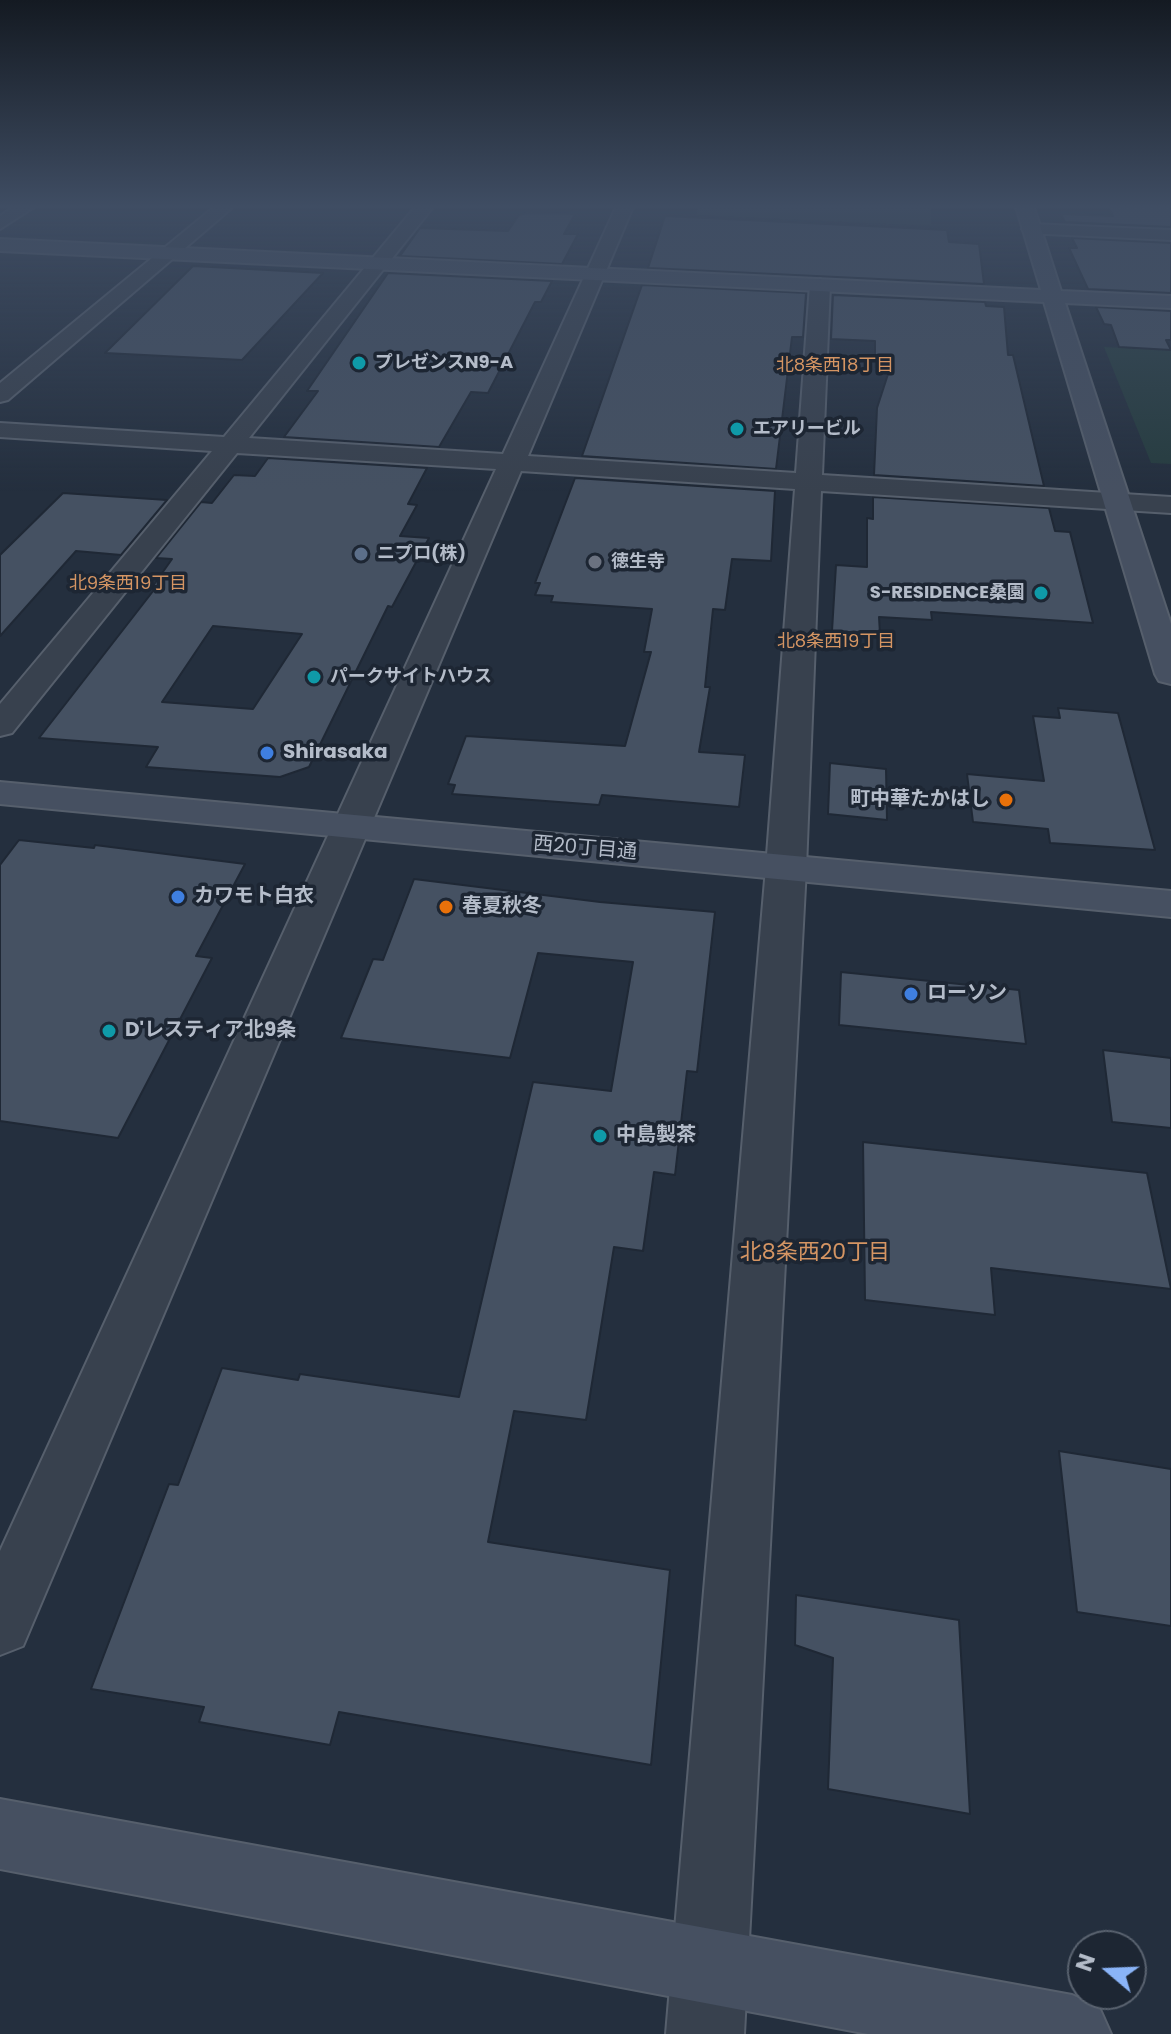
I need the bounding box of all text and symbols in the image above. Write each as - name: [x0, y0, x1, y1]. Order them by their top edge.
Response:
- place label: プレゼンスN9-A: [375, 352, 513, 374]
- marker: プレゼンスN9-A: [350, 354, 368, 372]
- district label: 北8条西18丁目: [776, 355, 894, 377]
- place label: エアリービル: [753, 418, 861, 440]
- marker: エアリービル: [728, 420, 746, 438]
- place label: ニプロ(株): [377, 543, 466, 565]
- marker: ニプロ(株): [352, 545, 370, 563]
- place label: 徳生寺: [611, 551, 665, 573]
- marker: 徳生寺: [586, 553, 604, 571]
- district label: 北9条西19丁目: [69, 573, 187, 595]
- place label: S-RESIDENCE桑園: [870, 582, 1025, 604]
- marker: S-RESIDENCE桑園: [1032, 584, 1050, 602]
- district label: 北8条西19丁目: [777, 631, 895, 653]
- place label: パークサイトハウス: [330, 666, 492, 688]
- marker: パークサイトハウス: [305, 668, 323, 686]
- place label: Shirasaka: [283, 741, 387, 765]
- marker: Shirasaka: [258, 744, 276, 762]
- place label: 町中華たかはし: [850, 788, 990, 812]
- marker: 町中華たかはし: [997, 791, 1015, 809]
- street label: 西20丁目通: [532, 833, 638, 865]
- place label: カワモト白衣: [194, 885, 314, 909]
- marker: カワモト白衣: [169, 888, 187, 906]
- place label: 春夏秋冬: [462, 895, 542, 919]
- marker: 春夏秋冬: [437, 898, 455, 916]
- place label: ローソン: [927, 982, 1007, 1006]
- marker: ローソン: [902, 985, 920, 1003]
- place label: D'レスティア北9条: [125, 1019, 296, 1043]
- marker: D'レスティア北9条: [100, 1022, 118, 1040]
- place label: 中島製茶: [616, 1124, 696, 1148]
- marker: 中島製茶: [591, 1127, 609, 1145]
- district label: 北8条西20丁目: [740, 1240, 890, 1266]
- north arrow: [1067, 1930, 1147, 2010]
- text: N: [1068, 1950, 1103, 1976]

